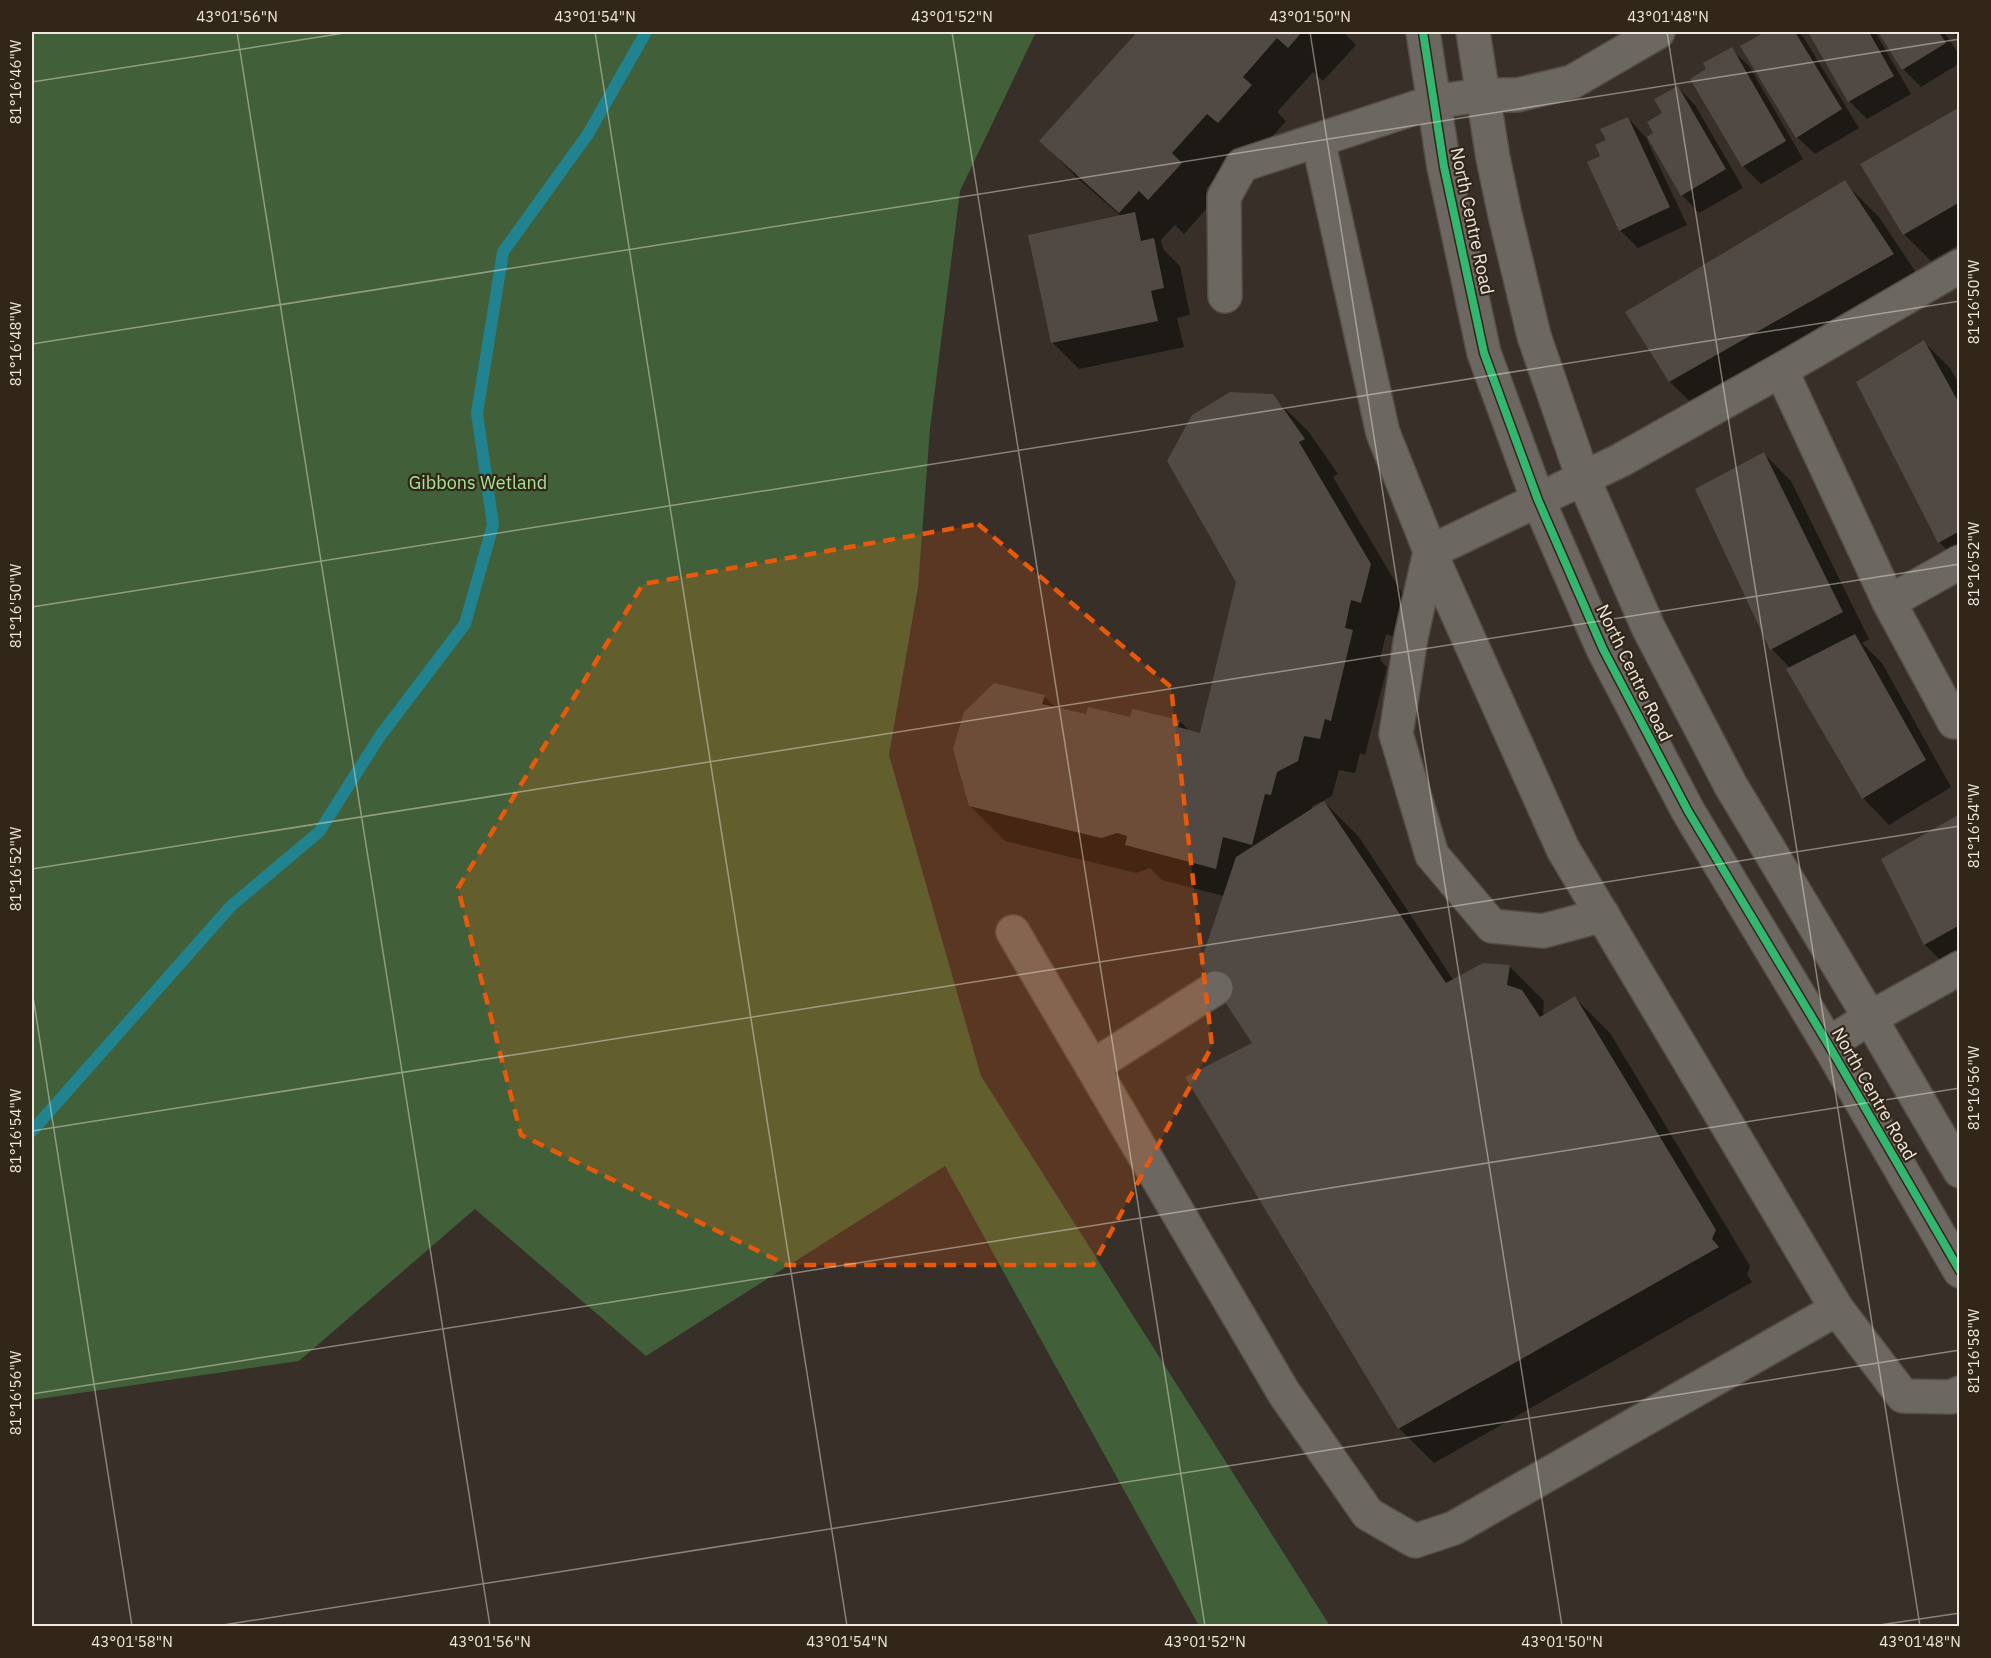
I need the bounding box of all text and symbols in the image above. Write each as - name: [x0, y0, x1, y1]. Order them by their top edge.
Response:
- text: 43°01'56"N: [196, 7, 278, 26]
- text: 43°01'54"N: [554, 7, 636, 26]
- text: 43°01'52"N: [911, 7, 993, 26]
- text: 43°01'50"N: [1269, 7, 1351, 26]
- text: 43°01'48"N: [1627, 7, 1709, 26]
- text: 81°16'46"W: [6, 39, 25, 124]
- street label: North Centre Road: [1446, 145, 1499, 297]
- text: 81°16'50"W: [1964, 259, 1983, 344]
- text: 81°16'48"W: [6, 301, 25, 386]
- park label: Gibbons Wetland: [409, 471, 547, 494]
- text: 81°16'52"W: [1964, 521, 1983, 606]
- text: 81°16'50"W: [6, 563, 25, 648]
- street label: North Centre Road: [1591, 600, 1678, 745]
- text: 81°16'54"W: [1964, 783, 1983, 868]
- text: 81°16'52"W: [6, 826, 25, 911]
- street label: North Centre Road: [1827, 1023, 1922, 1164]
- text: 81°16'56"W: [1964, 1045, 1983, 1130]
- text: 81°16'54"W: [6, 1088, 25, 1173]
- text: 81°16'58"W: [1964, 1308, 1983, 1393]
- text: 81°16'56"W: [6, 1350, 25, 1435]
- text: 43°01'58"N: [91, 1632, 173, 1651]
- text: 43°01'56"N: [449, 1632, 531, 1651]
- text: 43°01'54"N: [806, 1632, 888, 1651]
- text: 43°01'52"N: [1164, 1632, 1246, 1651]
- text: 43°01'50"N: [1521, 1632, 1603, 1651]
- text: 43°01'48"N: [1879, 1632, 1961, 1651]

